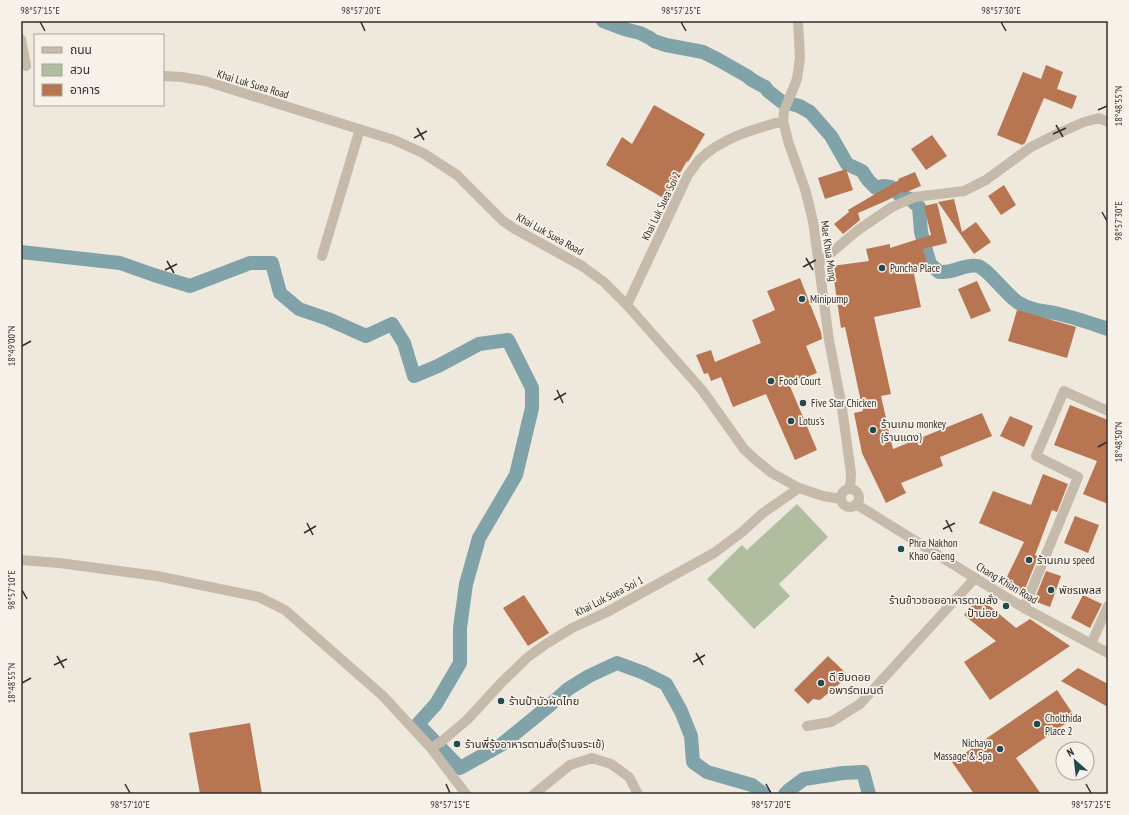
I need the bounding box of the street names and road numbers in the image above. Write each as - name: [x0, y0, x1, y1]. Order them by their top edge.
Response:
- street label: Khai Luk Suea Road: [215, 66, 291, 102]
- street label: Khai Luk Suea Soi 2: [638, 169, 684, 243]
- street label: Khai Luk Suea Road: [514, 210, 586, 258]
- street label: Mae Khua Mung: [818, 220, 840, 283]
- street label: Chang Khian Road: [974, 559, 1040, 607]
- street label: Khai Luk Suea Soi 1: [572, 573, 646, 619]

